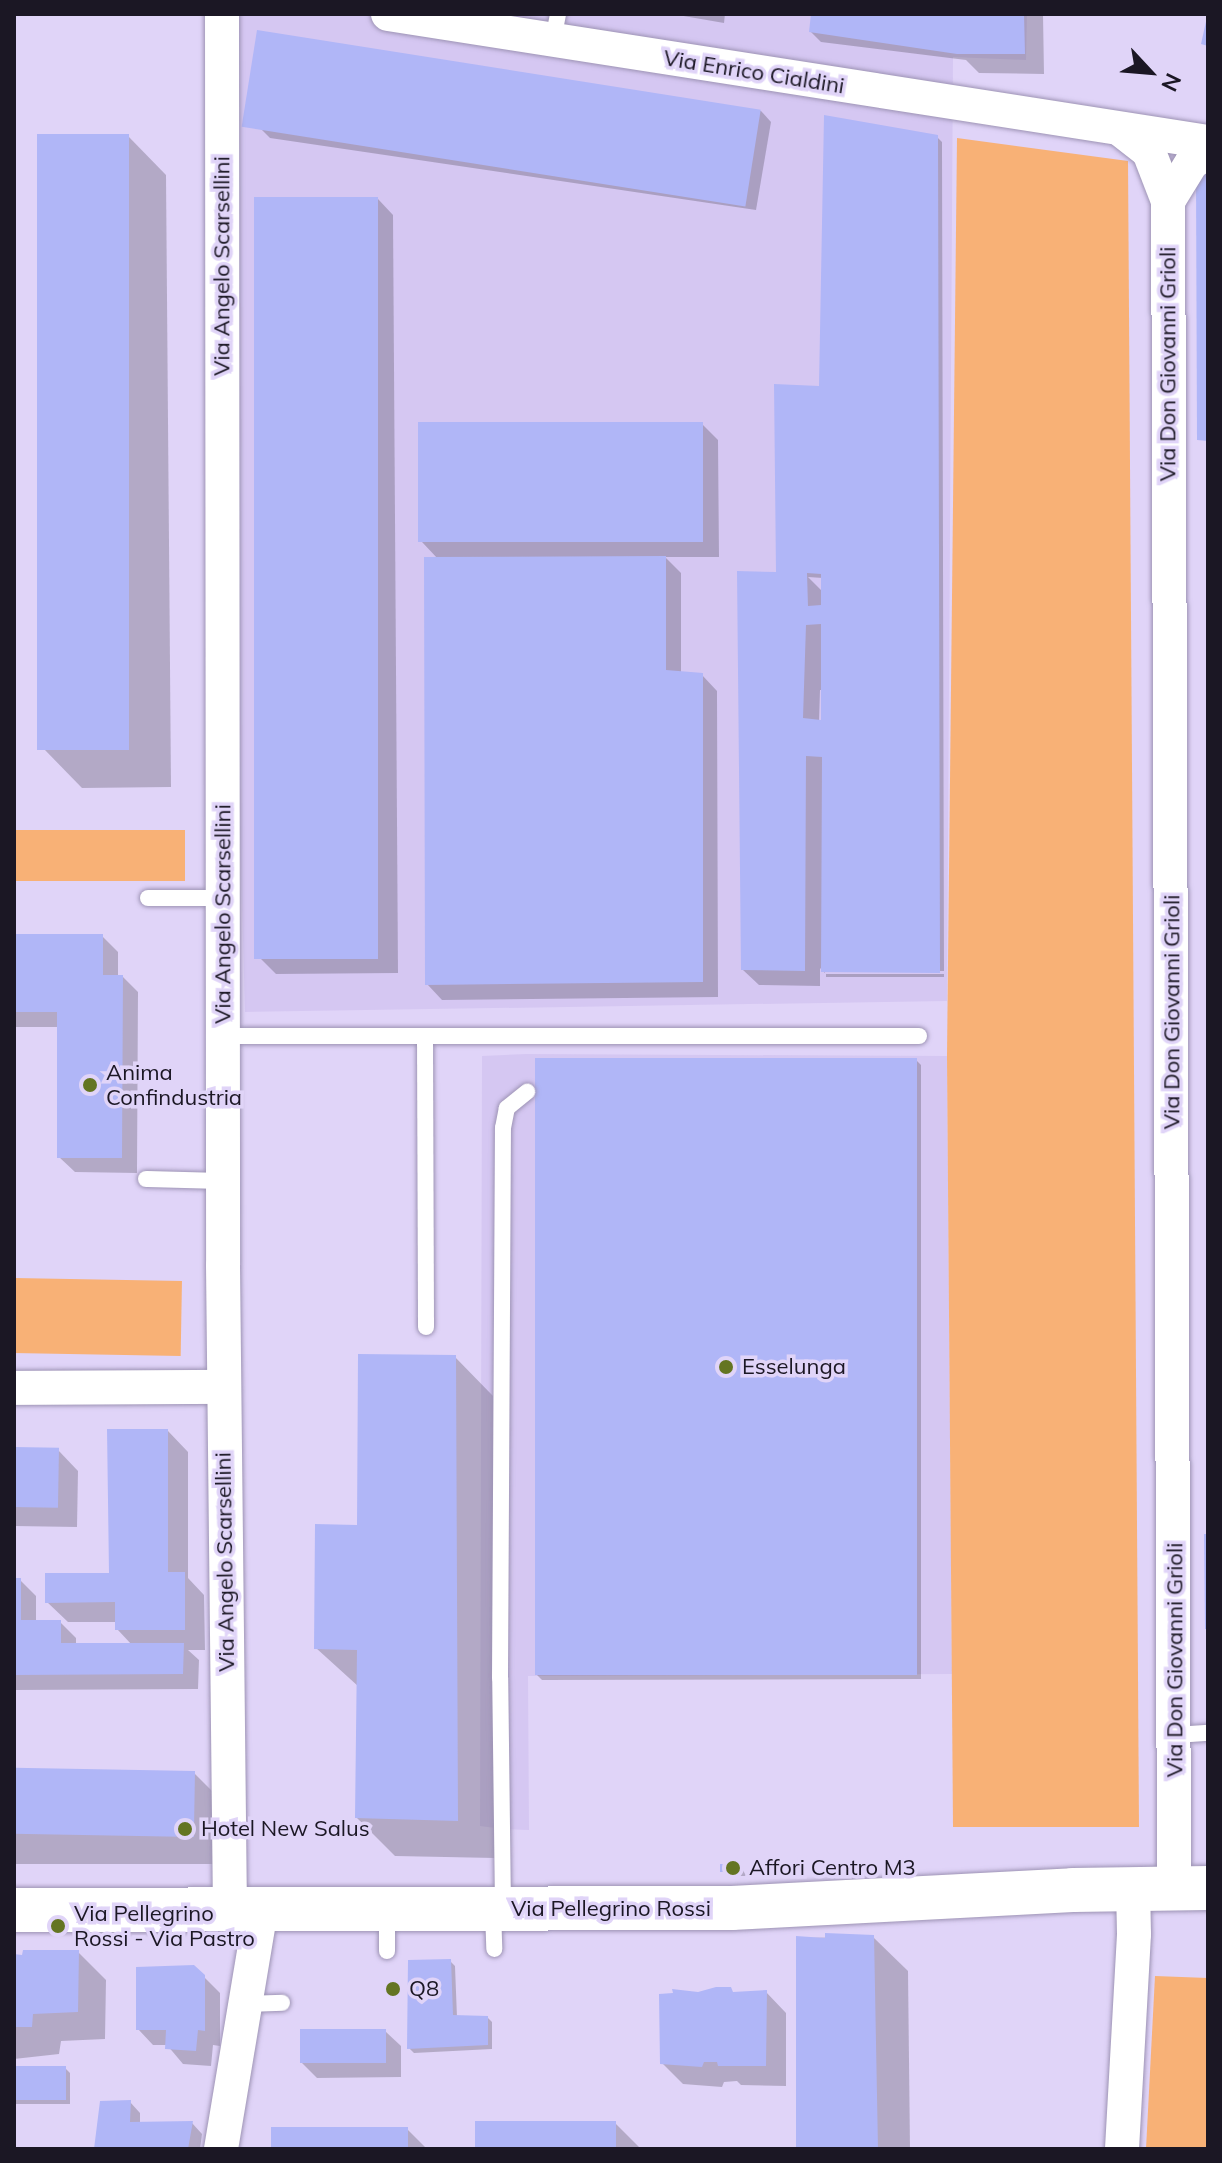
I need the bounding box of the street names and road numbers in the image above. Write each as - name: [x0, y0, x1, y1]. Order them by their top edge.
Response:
- street label: Via Enrico Cialdini: [662, 45, 846, 99]
- street label: Via Angelo Scarsellini: [209, 156, 235, 376]
- street label: Via Don Giovanni Grioli: [1155, 247, 1181, 481]
- street label: Via Angelo Scarsellini: [210, 804, 236, 1024]
- street label: Via Don Giovanni Grioli: [1159, 895, 1185, 1129]
- street label: Via Angelo Scarsellini: [210, 1452, 240, 1672]
- street label: Via Don Giovanni Grioli: [1162, 1543, 1188, 1777]
- street label: Via Pellegrino Rossi: [511, 1896, 711, 1922]

